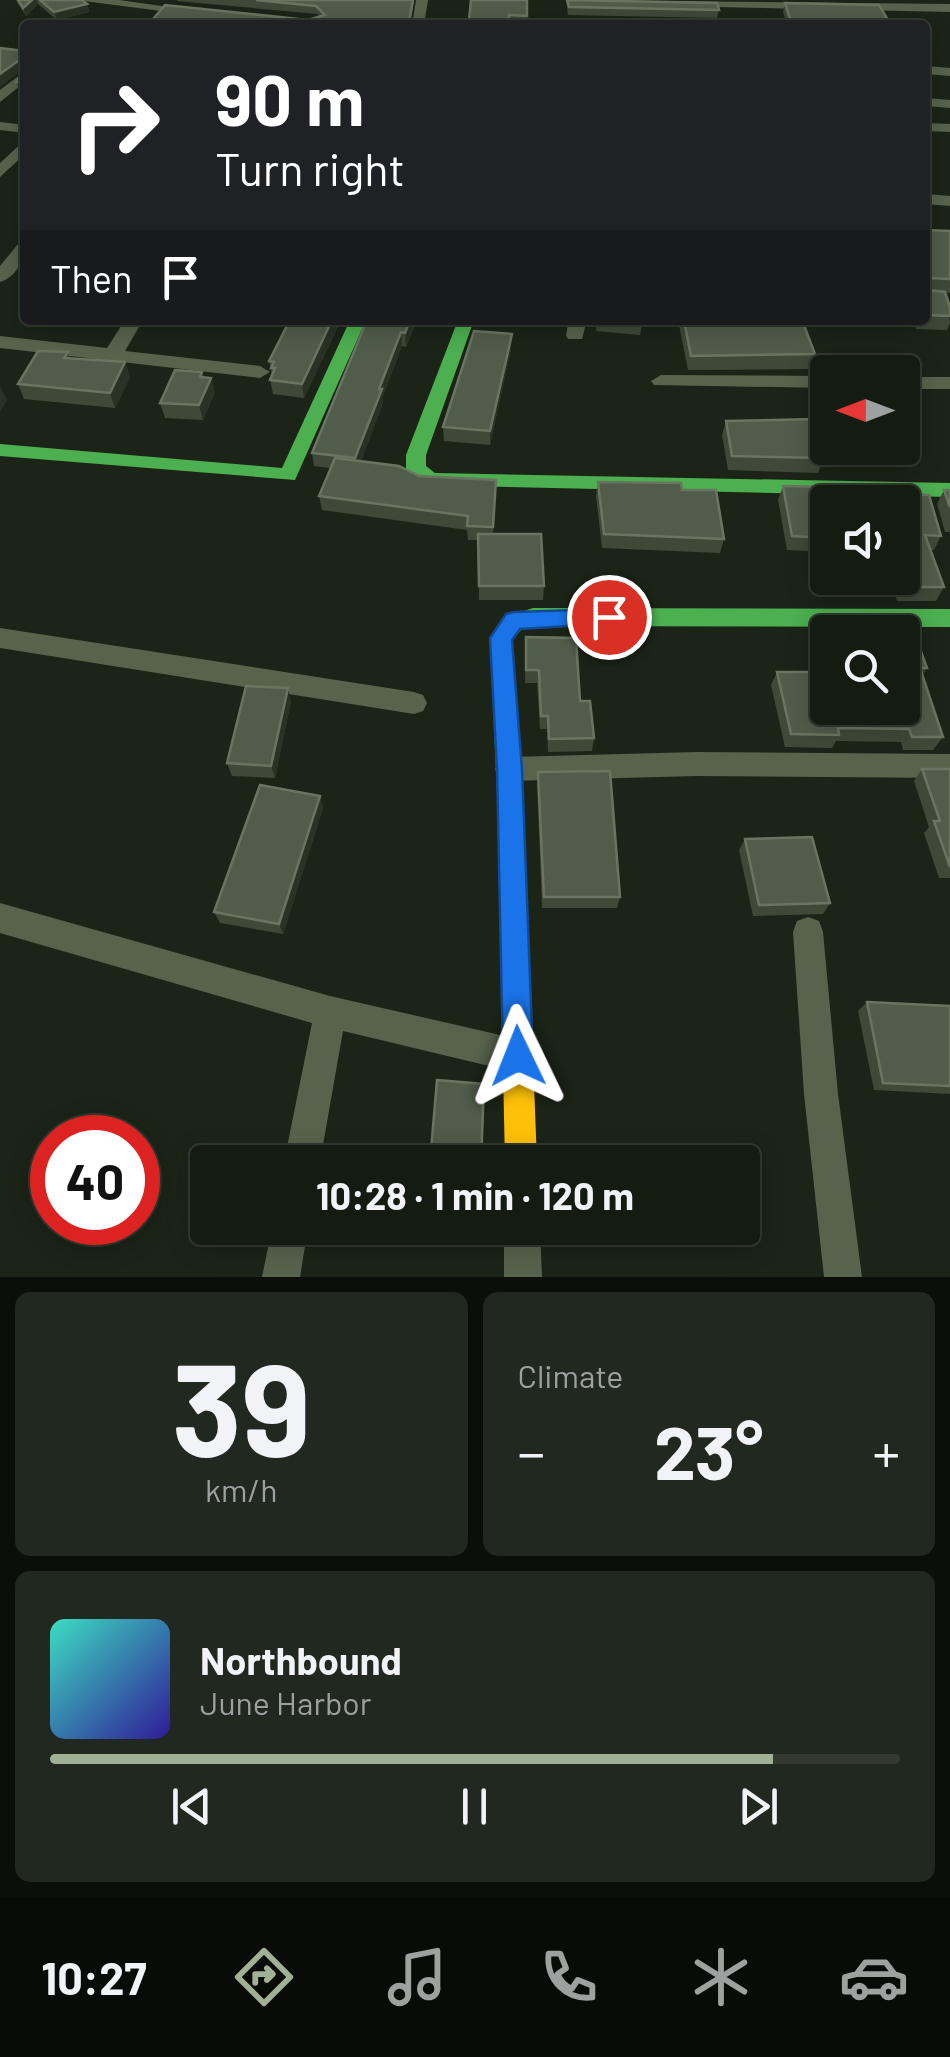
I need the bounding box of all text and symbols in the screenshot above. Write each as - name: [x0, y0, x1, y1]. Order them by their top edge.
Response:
- text: 90 m: [215, 56, 365, 140]
- icon: right: [50, 60, 180, 190]
- text: Turn right: [215, 141, 405, 195]
- icon: arrive: [153, 250, 208, 305]
- text: Then: [50, 255, 133, 301]
- north arrow: [810, 355, 920, 465]
- map controls: [810, 355, 920, 725]
- button: sound: [810, 485, 920, 595]
- pin: [567, 575, 652, 660]
- icon: arrive: [582, 590, 637, 645]
- button: search: [810, 615, 920, 725]
- position arrow: [466, 1004, 570, 1108]
- speed limit sign: 40: [30, 1115, 160, 1245]
- text: 10:28 · 1 min · 120 m: [316, 1172, 634, 1218]
- text: 39: [172, 1327, 311, 1483]
- text: Climate: [518, 1356, 623, 1394]
- text: 23°: [654, 1405, 764, 1495]
- text: −: [518, 1418, 545, 1484]
- text: +: [872, 1418, 900, 1484]
- text: km/h: [205, 1470, 277, 1508]
- text: Northbound: [200, 1637, 402, 1683]
- text: June Harbor: [200, 1683, 371, 1721]
- icon: previous: [164, 1779, 219, 1834]
- icon: pause: [447, 1779, 502, 1834]
- icon: next: [731, 1779, 786, 1834]
- icon: directions: [229, 1942, 299, 2012]
- icon: music: [382, 1942, 452, 2012]
- icon: phone: [534, 1942, 604, 2012]
- icon: climate: [686, 1942, 756, 2012]
- icon: car: [839, 1942, 909, 2012]
- text: 10:27: [41, 1950, 147, 2004]

